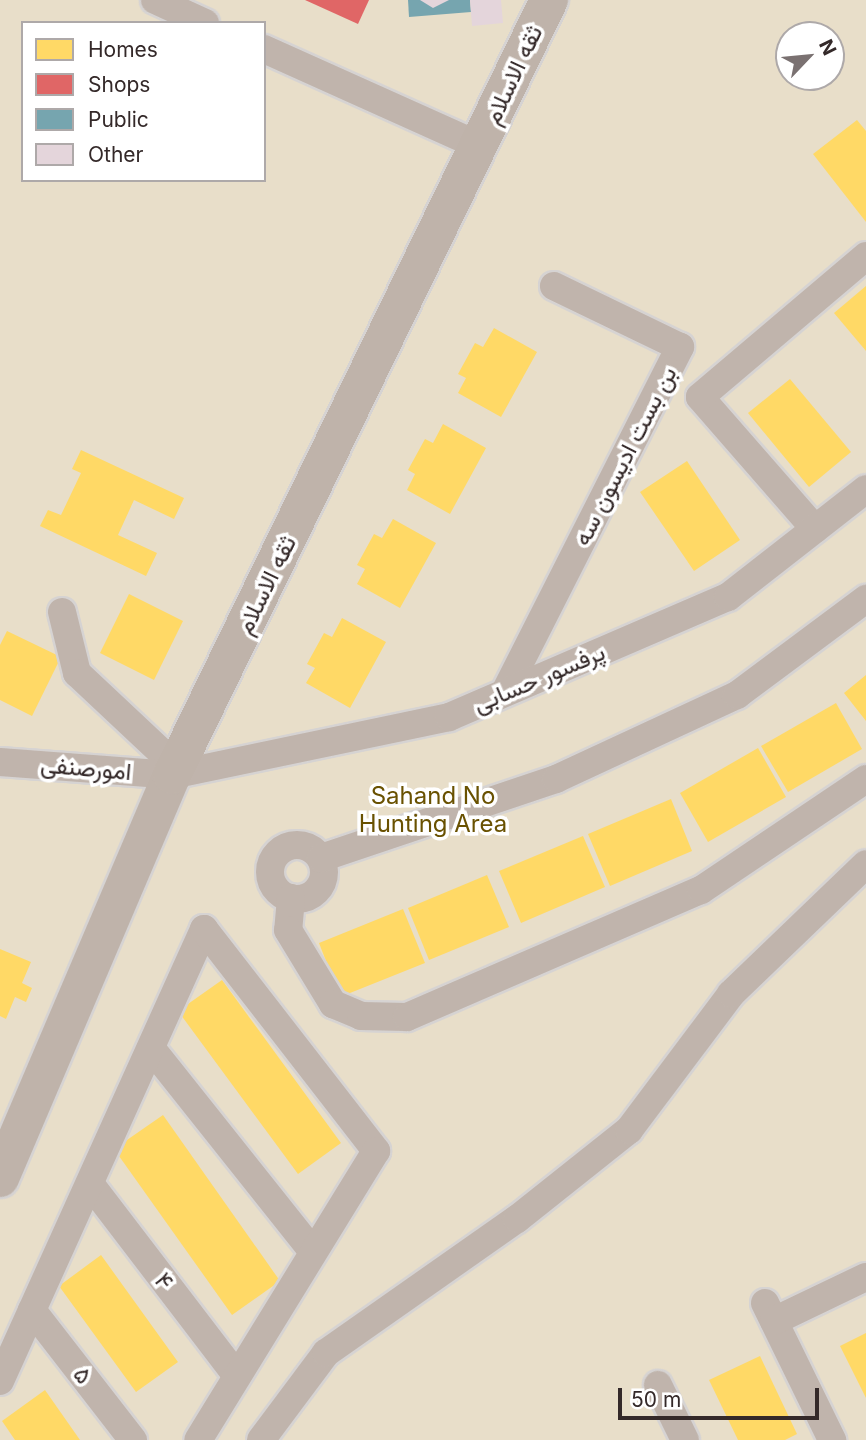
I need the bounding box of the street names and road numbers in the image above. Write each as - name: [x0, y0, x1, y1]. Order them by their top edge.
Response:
- street label: ثقه الاسلام: [478, 21, 548, 129]
- street label: بن بست ادیسون سه: [567, 362, 683, 550]
- street label: ثقه الاسلام: [230, 531, 302, 639]
- street label: پرفسور حسابی: [469, 637, 609, 719]
- street label: امورصنفی: [39, 750, 133, 786]
- street label: ۴: [148, 1267, 180, 1295]
- street label: ۵: [67, 1361, 99, 1389]

